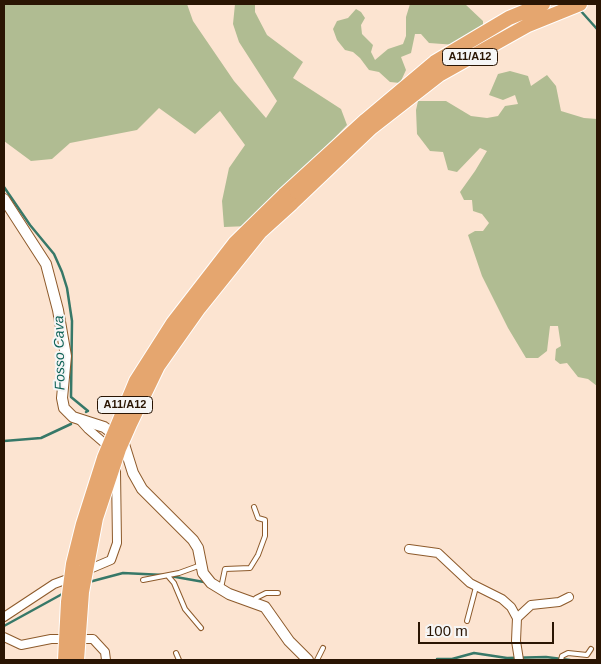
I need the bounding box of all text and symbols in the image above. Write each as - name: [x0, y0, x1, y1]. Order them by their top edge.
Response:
- road number: A11/A12: [442, 48, 498, 66]
- water label: Fosso Cava: [51, 316, 69, 390]
- road number: A11/A12: [98, 396, 152, 414]
- scale bar: [421, 612, 557, 644]
- text: 100 m: [426, 622, 468, 639]

